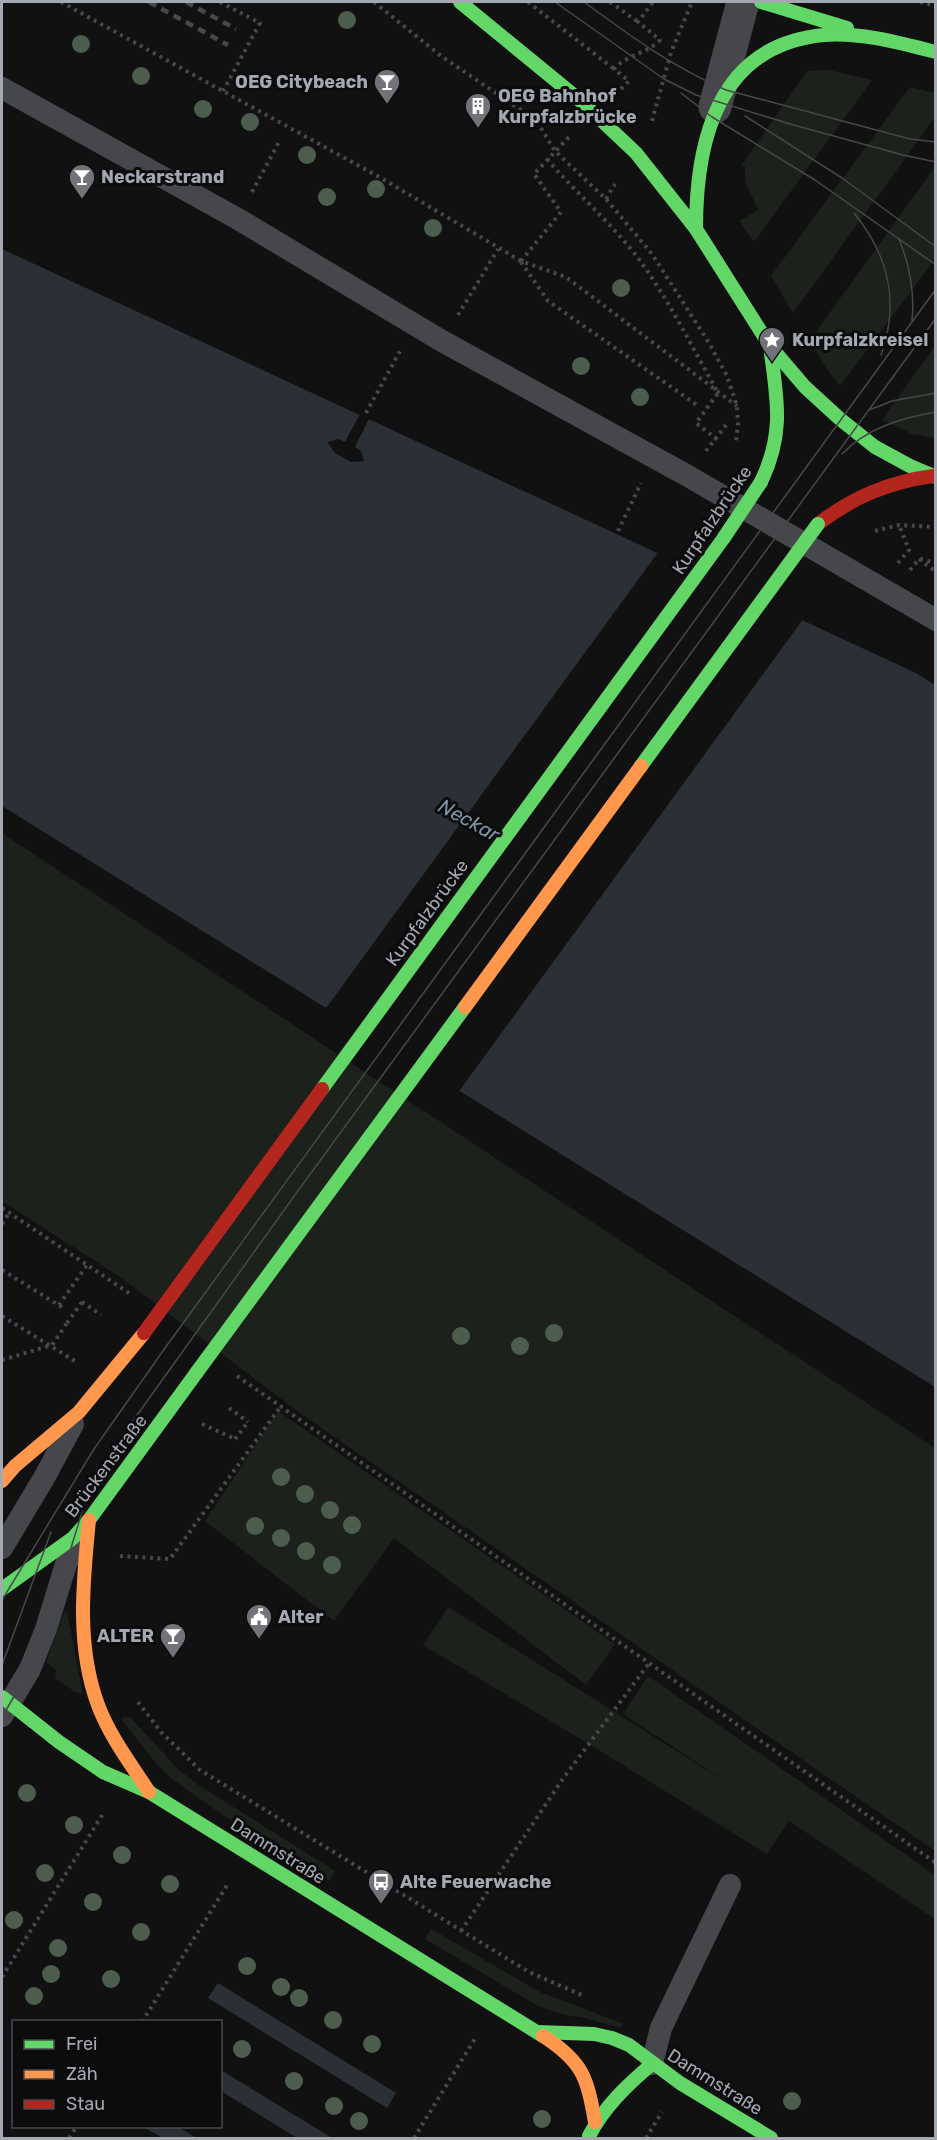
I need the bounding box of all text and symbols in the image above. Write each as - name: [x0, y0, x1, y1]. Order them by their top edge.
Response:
- bar icon: OEG Citybeach: [372, 67, 402, 105]
- place label: OEG Citybeach: [235, 71, 368, 93]
- place label: OEG Bahnhof Kurpfalzbrücke: [498, 85, 637, 128]
- building icon: OEG Bahnhof Kurpfalzbrücke: [463, 91, 493, 129]
- bar icon: Neckarstrand: [67, 162, 97, 200]
- place label: Neckarstrand: [101, 166, 224, 188]
- place icon: Kurpfalzkreisel: [757, 325, 787, 363]
- place label: Kurpfalzkreisel: [792, 329, 928, 351]
- street label: Kurpfalzbrücke: [668, 462, 756, 578]
- water label: Neckar: [434, 794, 505, 847]
- street label: Kurpfalzbrücke: [381, 855, 473, 971]
- street label: Brückenstraße: [60, 1410, 152, 1522]
- public building icon: Alter: [244, 1602, 274, 1640]
- place label: Alter: [278, 1606, 323, 1628]
- bar icon: ALTER: [158, 1621, 188, 1659]
- place label: ALTER: [97, 1625, 154, 1647]
- street label: Dammstraße: [226, 1813, 330, 1889]
- bus stop icon: Alte Feuerwache: [366, 1867, 396, 1905]
- place label: Alte Feuerwache: [400, 1871, 552, 1893]
- legend: [12, 2020, 222, 2128]
- text: Frei: [66, 2033, 97, 2055]
- street label: Dammstraße: [663, 2044, 767, 2120]
- text: Zäh: [66, 2063, 98, 2085]
- text: Stau: [66, 2093, 105, 2115]

